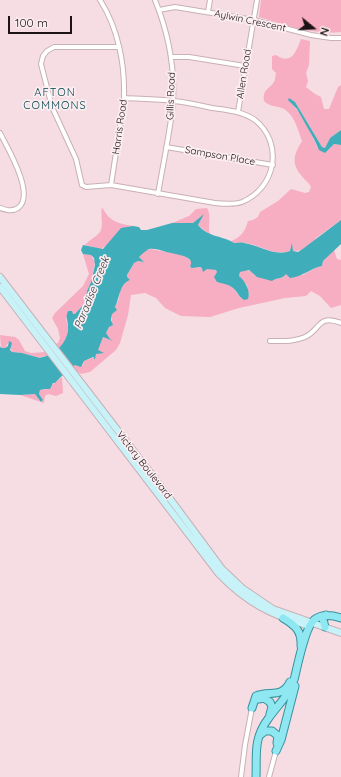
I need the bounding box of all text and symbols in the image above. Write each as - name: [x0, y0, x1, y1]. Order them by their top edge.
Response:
- scale bar: [10, 8, 74, 34]
- street label: Aylwin Crescent: [213, 8, 287, 34]
- north arrow: [293, 8, 333, 48]
- text: 100 m: [15, 15, 48, 30]
- text: N: [317, 26, 332, 38]
- street label: Allen Road: [234, 48, 254, 100]
- street label: Gillis Road: [164, 72, 178, 120]
- district label: AFTON COMMONS: [23, 86, 87, 112]
- street label: Harris Road: [110, 99, 130, 155]
- street label: Sampson Place: [184, 144, 256, 168]
- water label: Paradise Creek: [71, 255, 113, 331]
- street label: Victory Boulevard: [114, 429, 174, 501]

